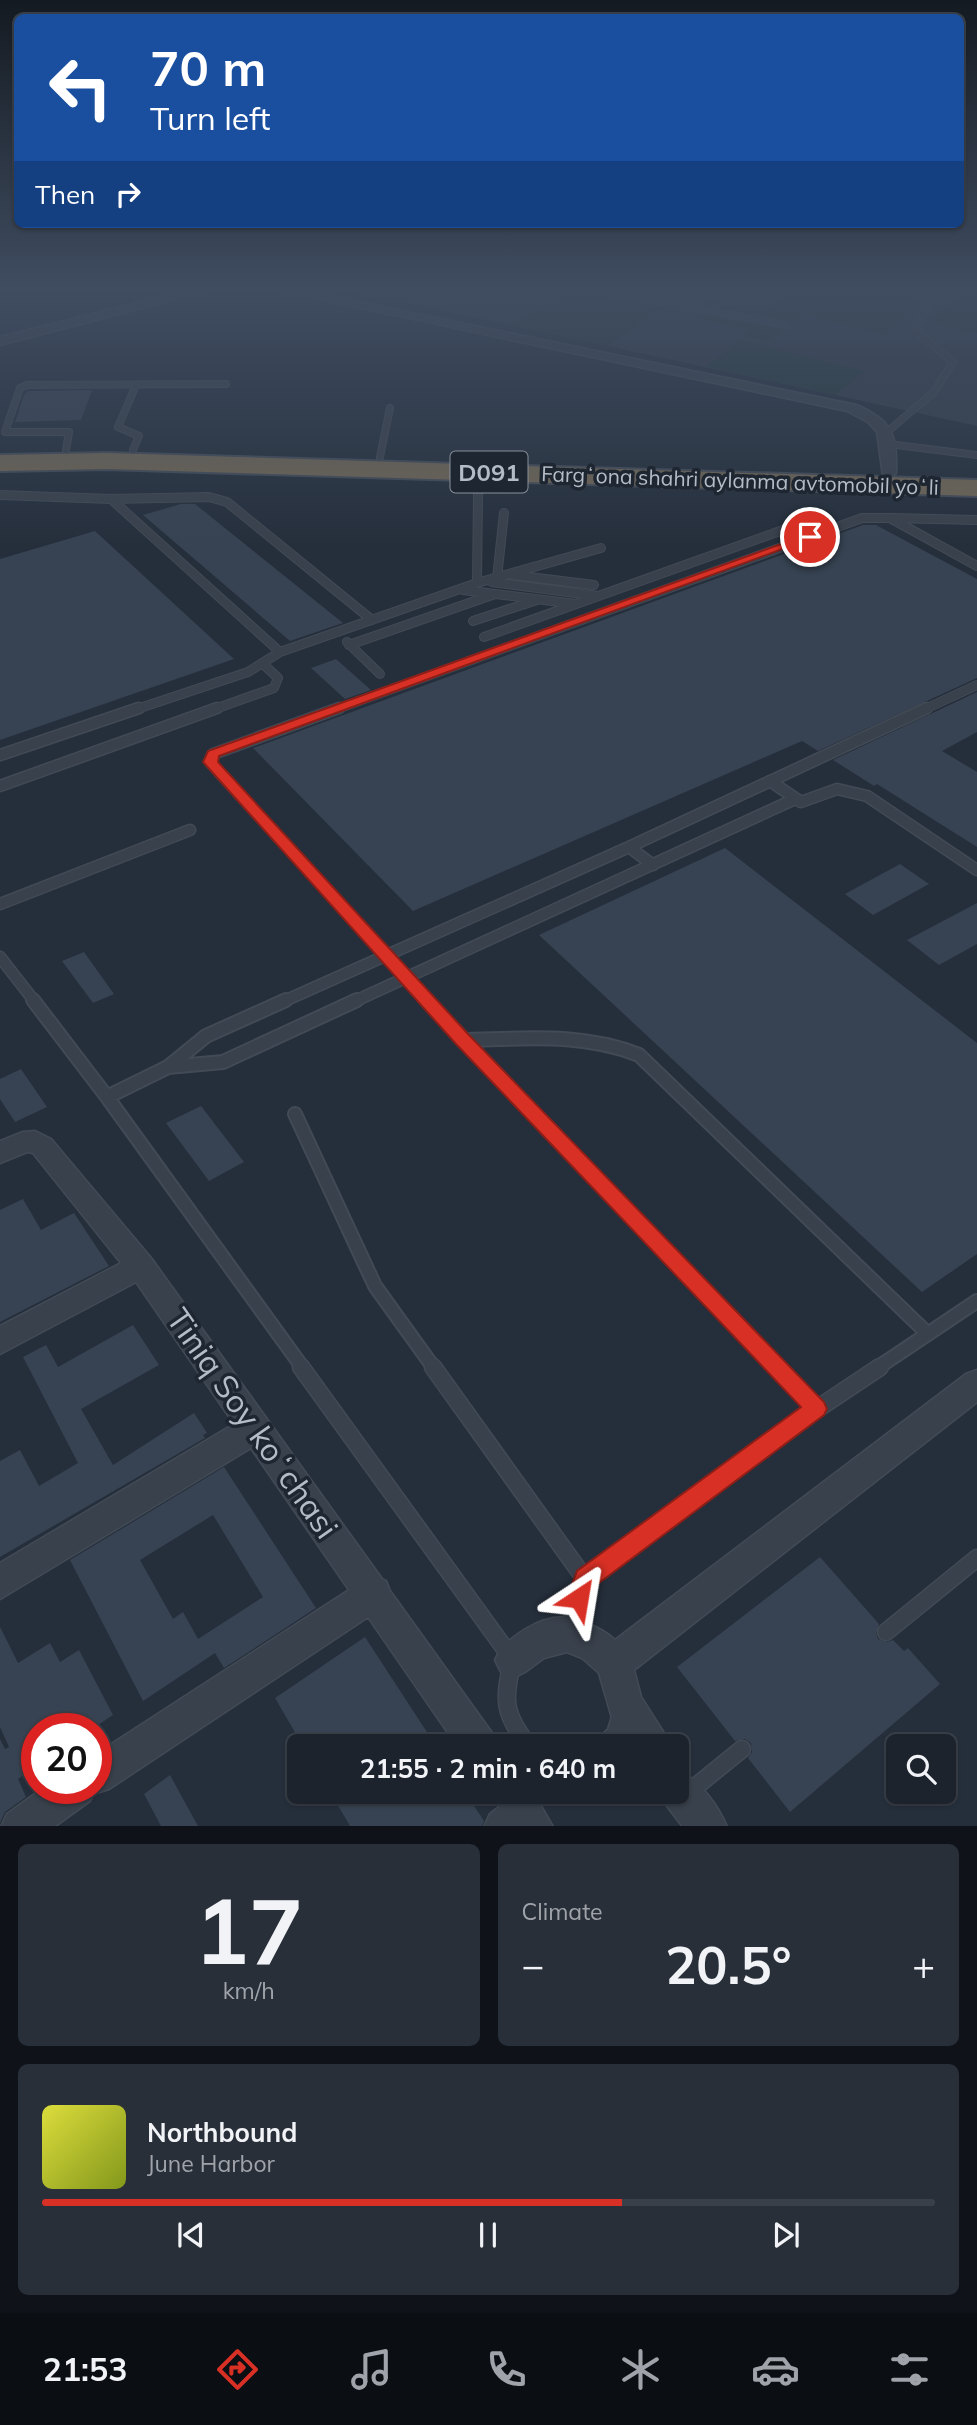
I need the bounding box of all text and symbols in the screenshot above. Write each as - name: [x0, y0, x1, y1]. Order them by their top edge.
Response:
- text: 70 m: [150, 37, 266, 98]
- icon: left: [35, 42, 126, 133]
- text: Turn left: [150, 98, 270, 138]
- icon: right: [109, 175, 147, 213]
- text: Then: [35, 178, 95, 211]
- road number: D091: [450, 452, 528, 492]
- street label: Fargʻona shahri aylanma avtomobil yoʻli: [541, 460, 939, 500]
- pin: [780, 507, 840, 567]
- icon: arrive: [791, 518, 829, 556]
- street label: Tiniq Soy koʻchasi: [159, 1300, 347, 1546]
- position arrow: [542, 1561, 616, 1635]
- speed limit sign: 20: [21, 1713, 112, 1804]
- map controls: [886, 1734, 956, 1804]
- button: search: [886, 1734, 956, 1804]
- text: 21:55 · 2 min · 640 m: [360, 1752, 616, 1785]
- text: 17: [194, 1873, 303, 1987]
- text: Climate: [522, 1897, 603, 1926]
- text: 20.5°: [665, 1932, 791, 1997]
- text: −: [522, 1941, 544, 1989]
- text: +: [912, 1941, 935, 1989]
- text: km/h: [223, 1976, 275, 2005]
- text: Northbound: [147, 2116, 297, 2149]
- text: June Harbor: [147, 2149, 275, 2178]
- icon: previous: [172, 2216, 210, 2254]
- icon: pause: [469, 2216, 507, 2254]
- icon: next: [767, 2216, 805, 2254]
- icon: directions: [213, 2345, 262, 2394]
- icon: music: [347, 2345, 396, 2394]
- icon: phone: [482, 2345, 531, 2394]
- icon: climate: [616, 2345, 665, 2394]
- icon: car: [751, 2345, 800, 2394]
- icon: filters: [885, 2345, 934, 2394]
- text: 21:53: [43, 2349, 127, 2389]

